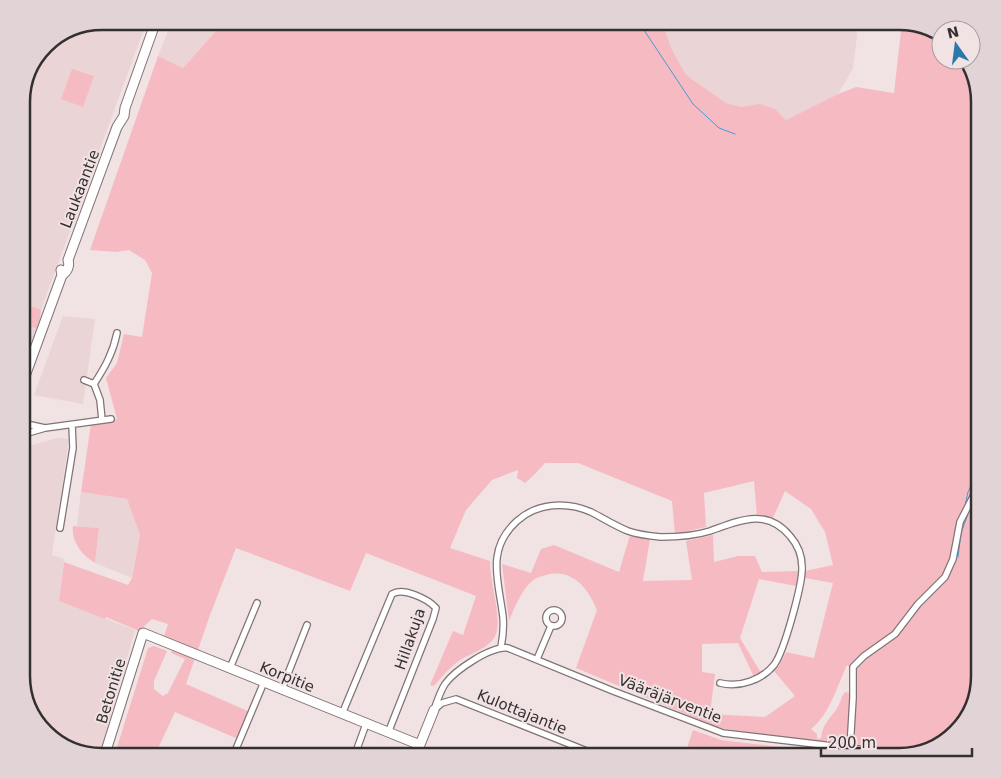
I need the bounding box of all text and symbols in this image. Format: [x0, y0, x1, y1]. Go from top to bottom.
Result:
north arrow [931, 20, 981, 70]
text: N [945, 23, 960, 42]
street label: Laukaantie [57, 147, 103, 231]
street label: Hillakuja [391, 606, 429, 672]
street label: Betonitie [93, 656, 129, 726]
street label: Korpitie [257, 658, 317, 696]
street label: Vääräjärventie [616, 671, 724, 727]
street label: Kulottajantie [475, 686, 569, 738]
scale bar [821, 726, 972, 758]
text: 200 m [828, 734, 876, 752]

